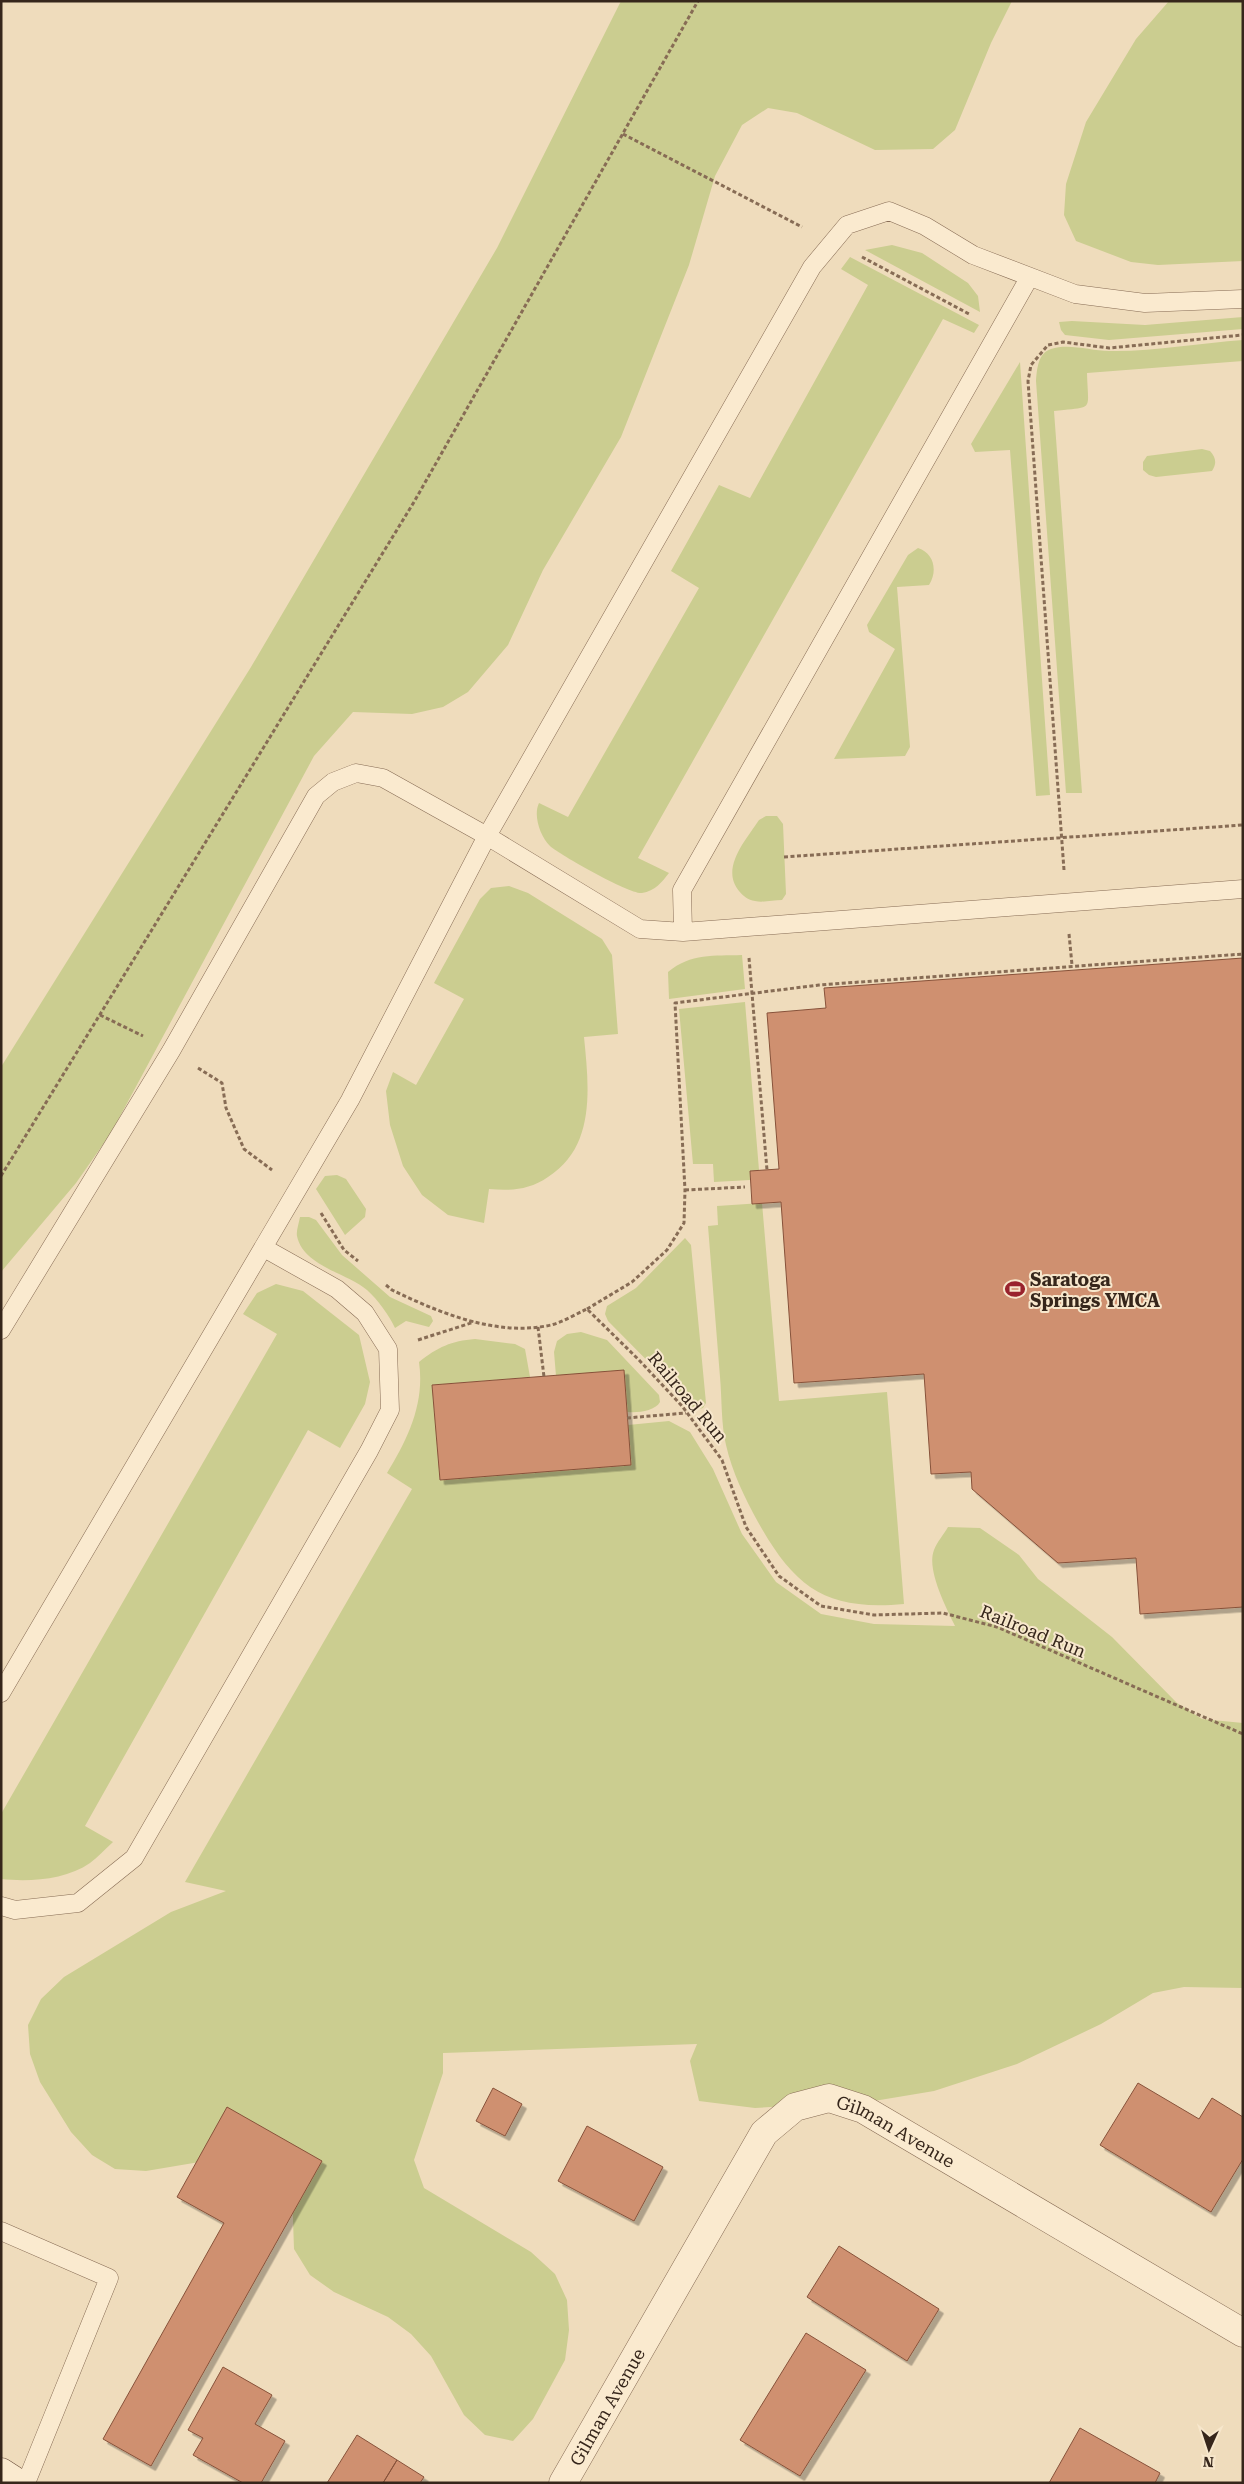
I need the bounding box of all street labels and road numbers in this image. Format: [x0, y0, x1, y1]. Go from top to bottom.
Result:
street label: Railroad Run [644, 1347, 732, 1447]
street label: Railroad Run [977, 1600, 1089, 1662]
street label: Gilman Avenue [834, 2091, 959, 2171]
street label: Gilman Avenue [565, 2344, 649, 2469]

